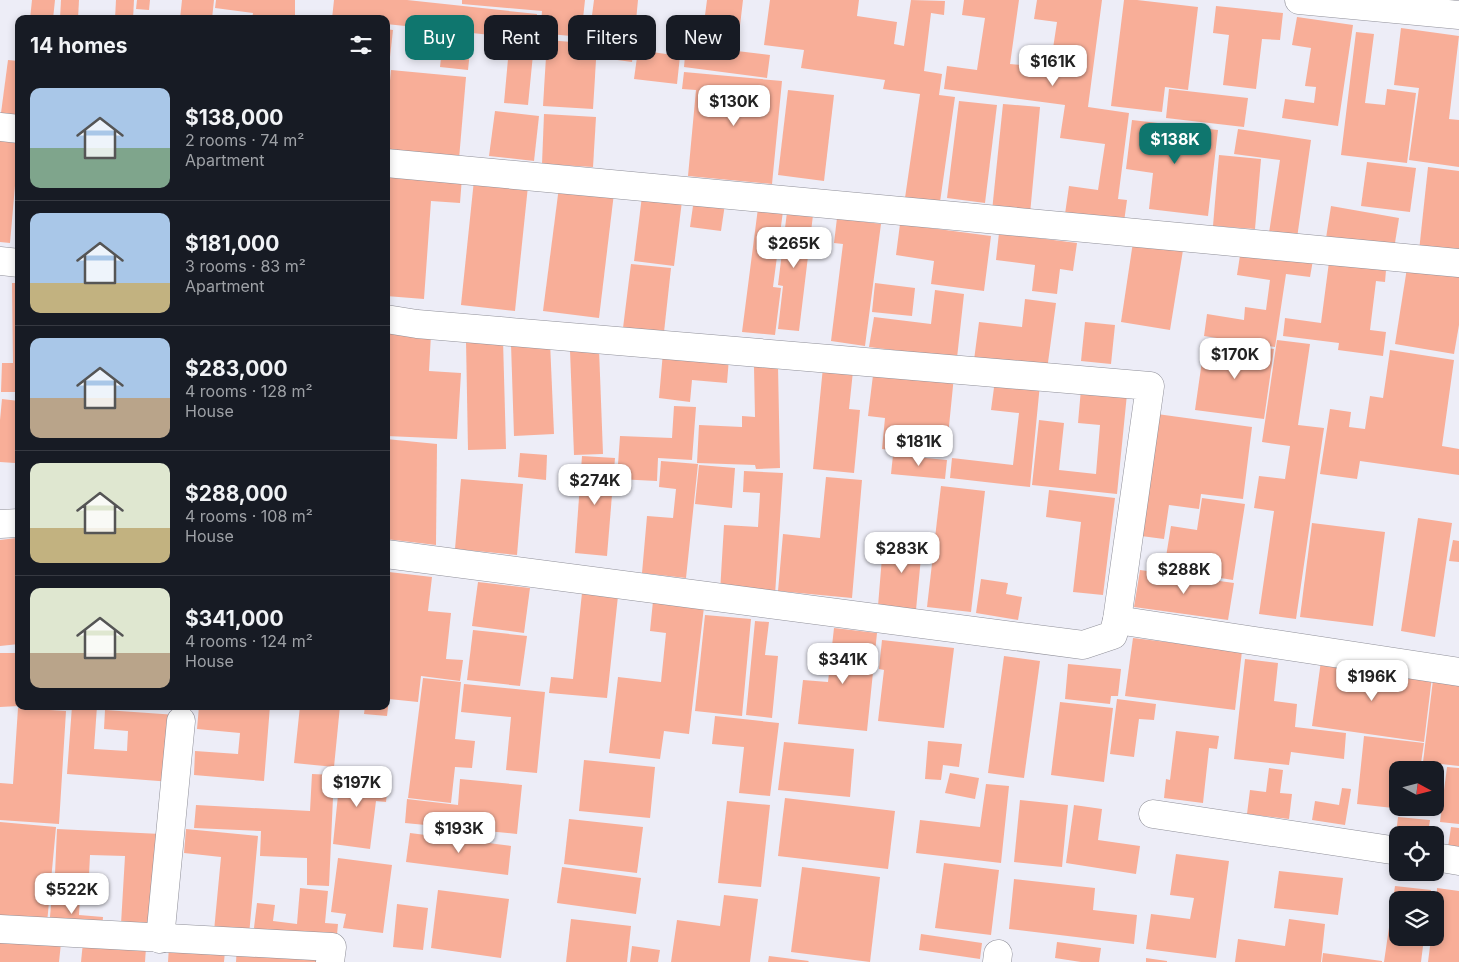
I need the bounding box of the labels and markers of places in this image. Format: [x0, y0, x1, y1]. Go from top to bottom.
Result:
pin: $161K [1018, 44, 1088, 87]
pin: $130K [699, 84, 769, 127]
pin: $138K [1140, 122, 1210, 165]
pin: $265K [759, 226, 829, 269]
pin: $170K [1200, 338, 1270, 380]
pin: $181K [884, 424, 954, 467]
pin: $274K [560, 464, 630, 506]
pin: $283K [867, 532, 937, 574]
pin: $288K [1149, 552, 1219, 595]
pin: $341K [808, 642, 878, 685]
pin: $196K [1337, 660, 1407, 702]
pin: $197K [322, 766, 392, 808]
pin: $193K [424, 812, 494, 854]
pin: $522K [37, 872, 107, 915]

